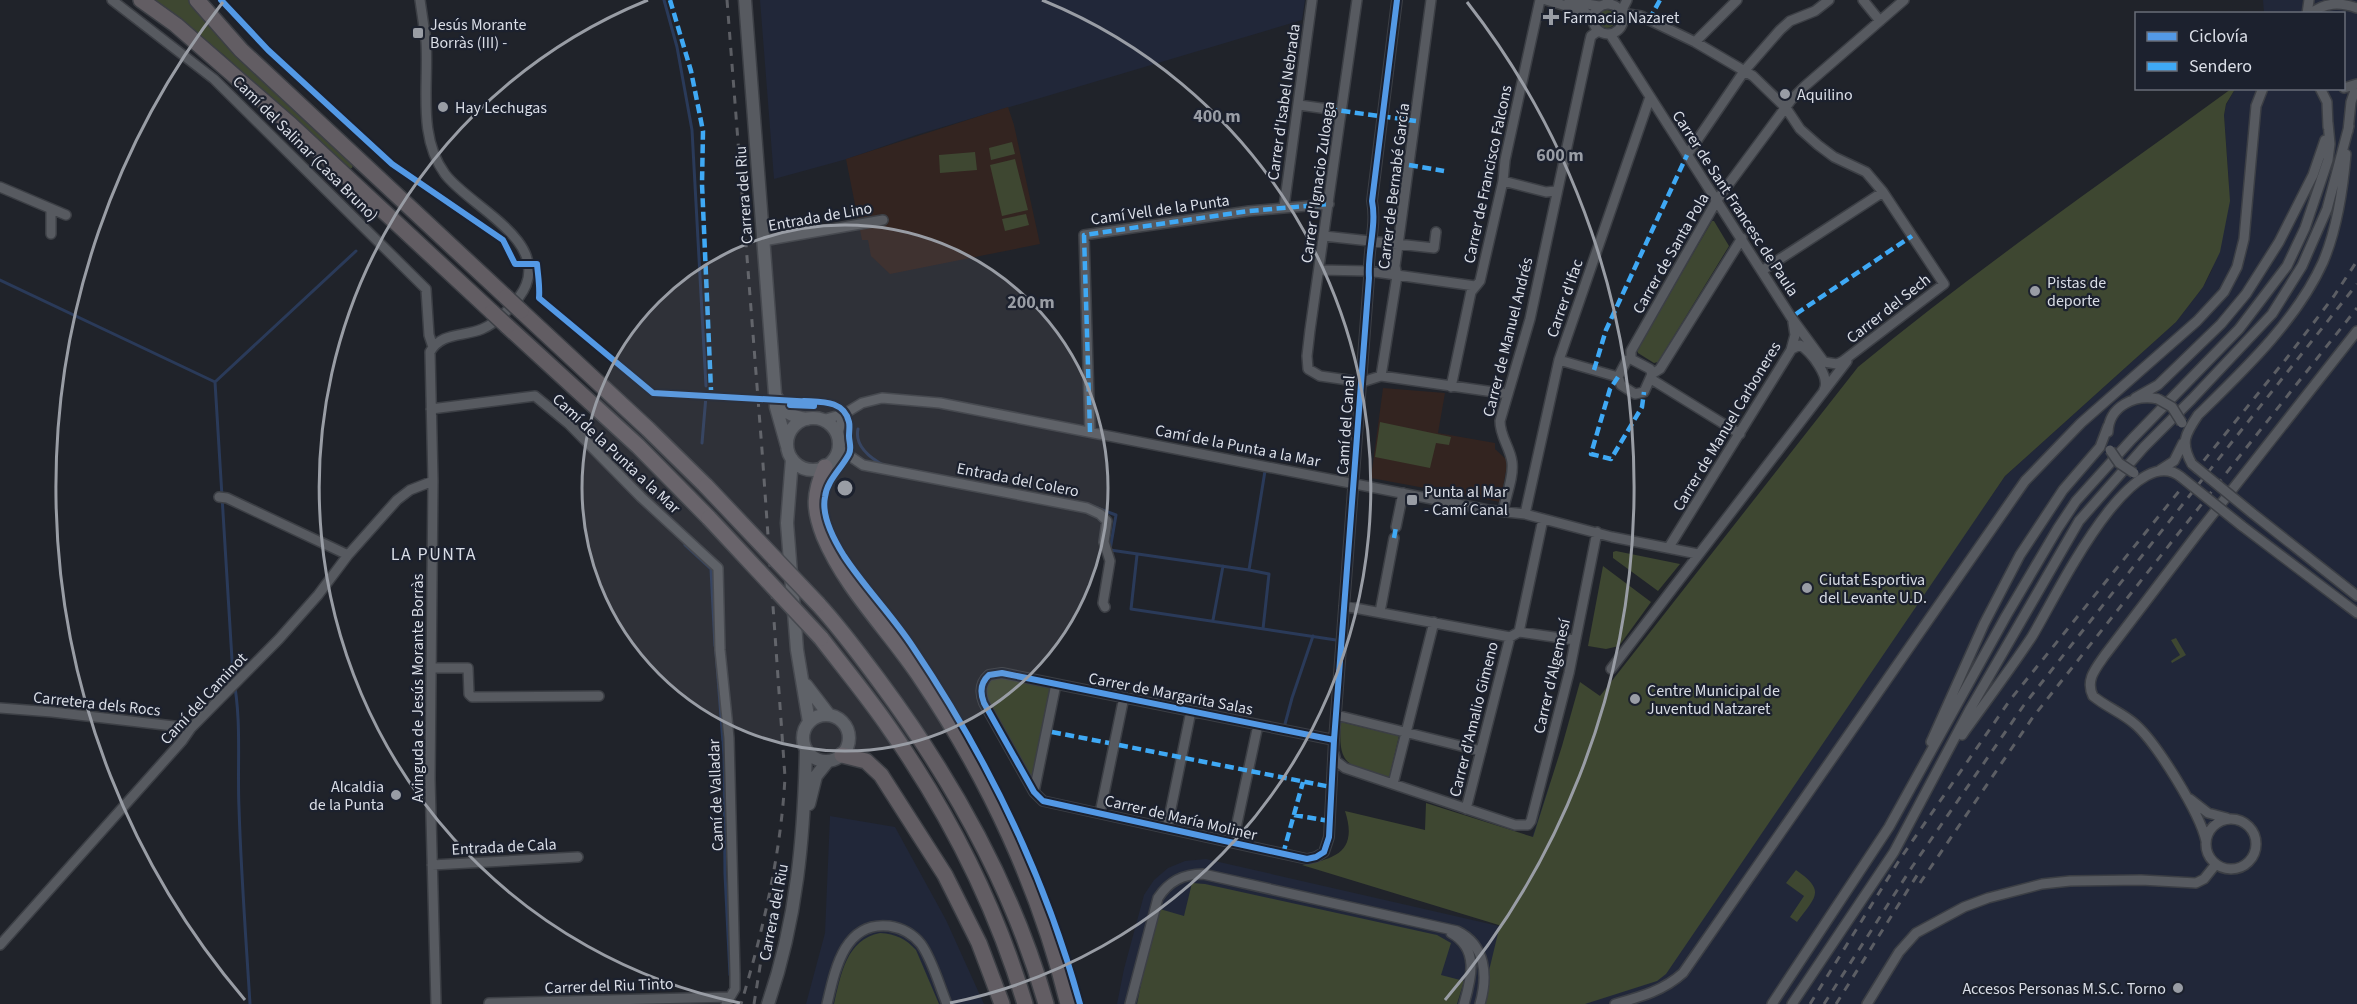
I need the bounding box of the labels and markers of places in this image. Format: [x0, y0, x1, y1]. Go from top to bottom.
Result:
place label: Farmacia Nazaret [1563, 7, 1680, 29]
marker: Farmacia Nazaret [1544, 10, 1558, 24]
place label: Jesús Morante Borràs (III) - [430, 14, 526, 54]
marker: Jesús Morante Borràs (III) - [411, 26, 425, 40]
place label: Aquilino [1797, 84, 1853, 106]
marker: Aquilino [1778, 87, 1792, 101]
place label: Hay Lechugas [455, 97, 547, 119]
marker: Hay Lechugas [436, 100, 450, 114]
place label: Pistas de deporte [2047, 272, 2106, 312]
marker: Pistas de deporte [2028, 284, 2042, 298]
centre of rings [835, 478, 855, 498]
place label: Punta al Mar - Camí Canal [1424, 481, 1508, 521]
marker: Punta al Mar - Camí Canal [1405, 493, 1419, 507]
place label: Ciutat Esportiva del Levante U.D. [1819, 569, 1927, 609]
marker: Ciutat Esportiva del Levante U.D. [1800, 581, 1814, 595]
place label: Centre Municipal de Juventud Natzaret [1647, 680, 1780, 720]
marker: Centre Municipal de Juventud Natzaret [1628, 692, 1642, 706]
place label: Alcaldia de la Punta [309, 776, 384, 816]
marker: Alcaldia de la Punta [389, 788, 403, 802]
place label: Accesos Personas M.S.C. Torno [1962, 978, 2166, 1000]
marker: Accesos Personas M.S.C. Torno [2171, 981, 2185, 995]

